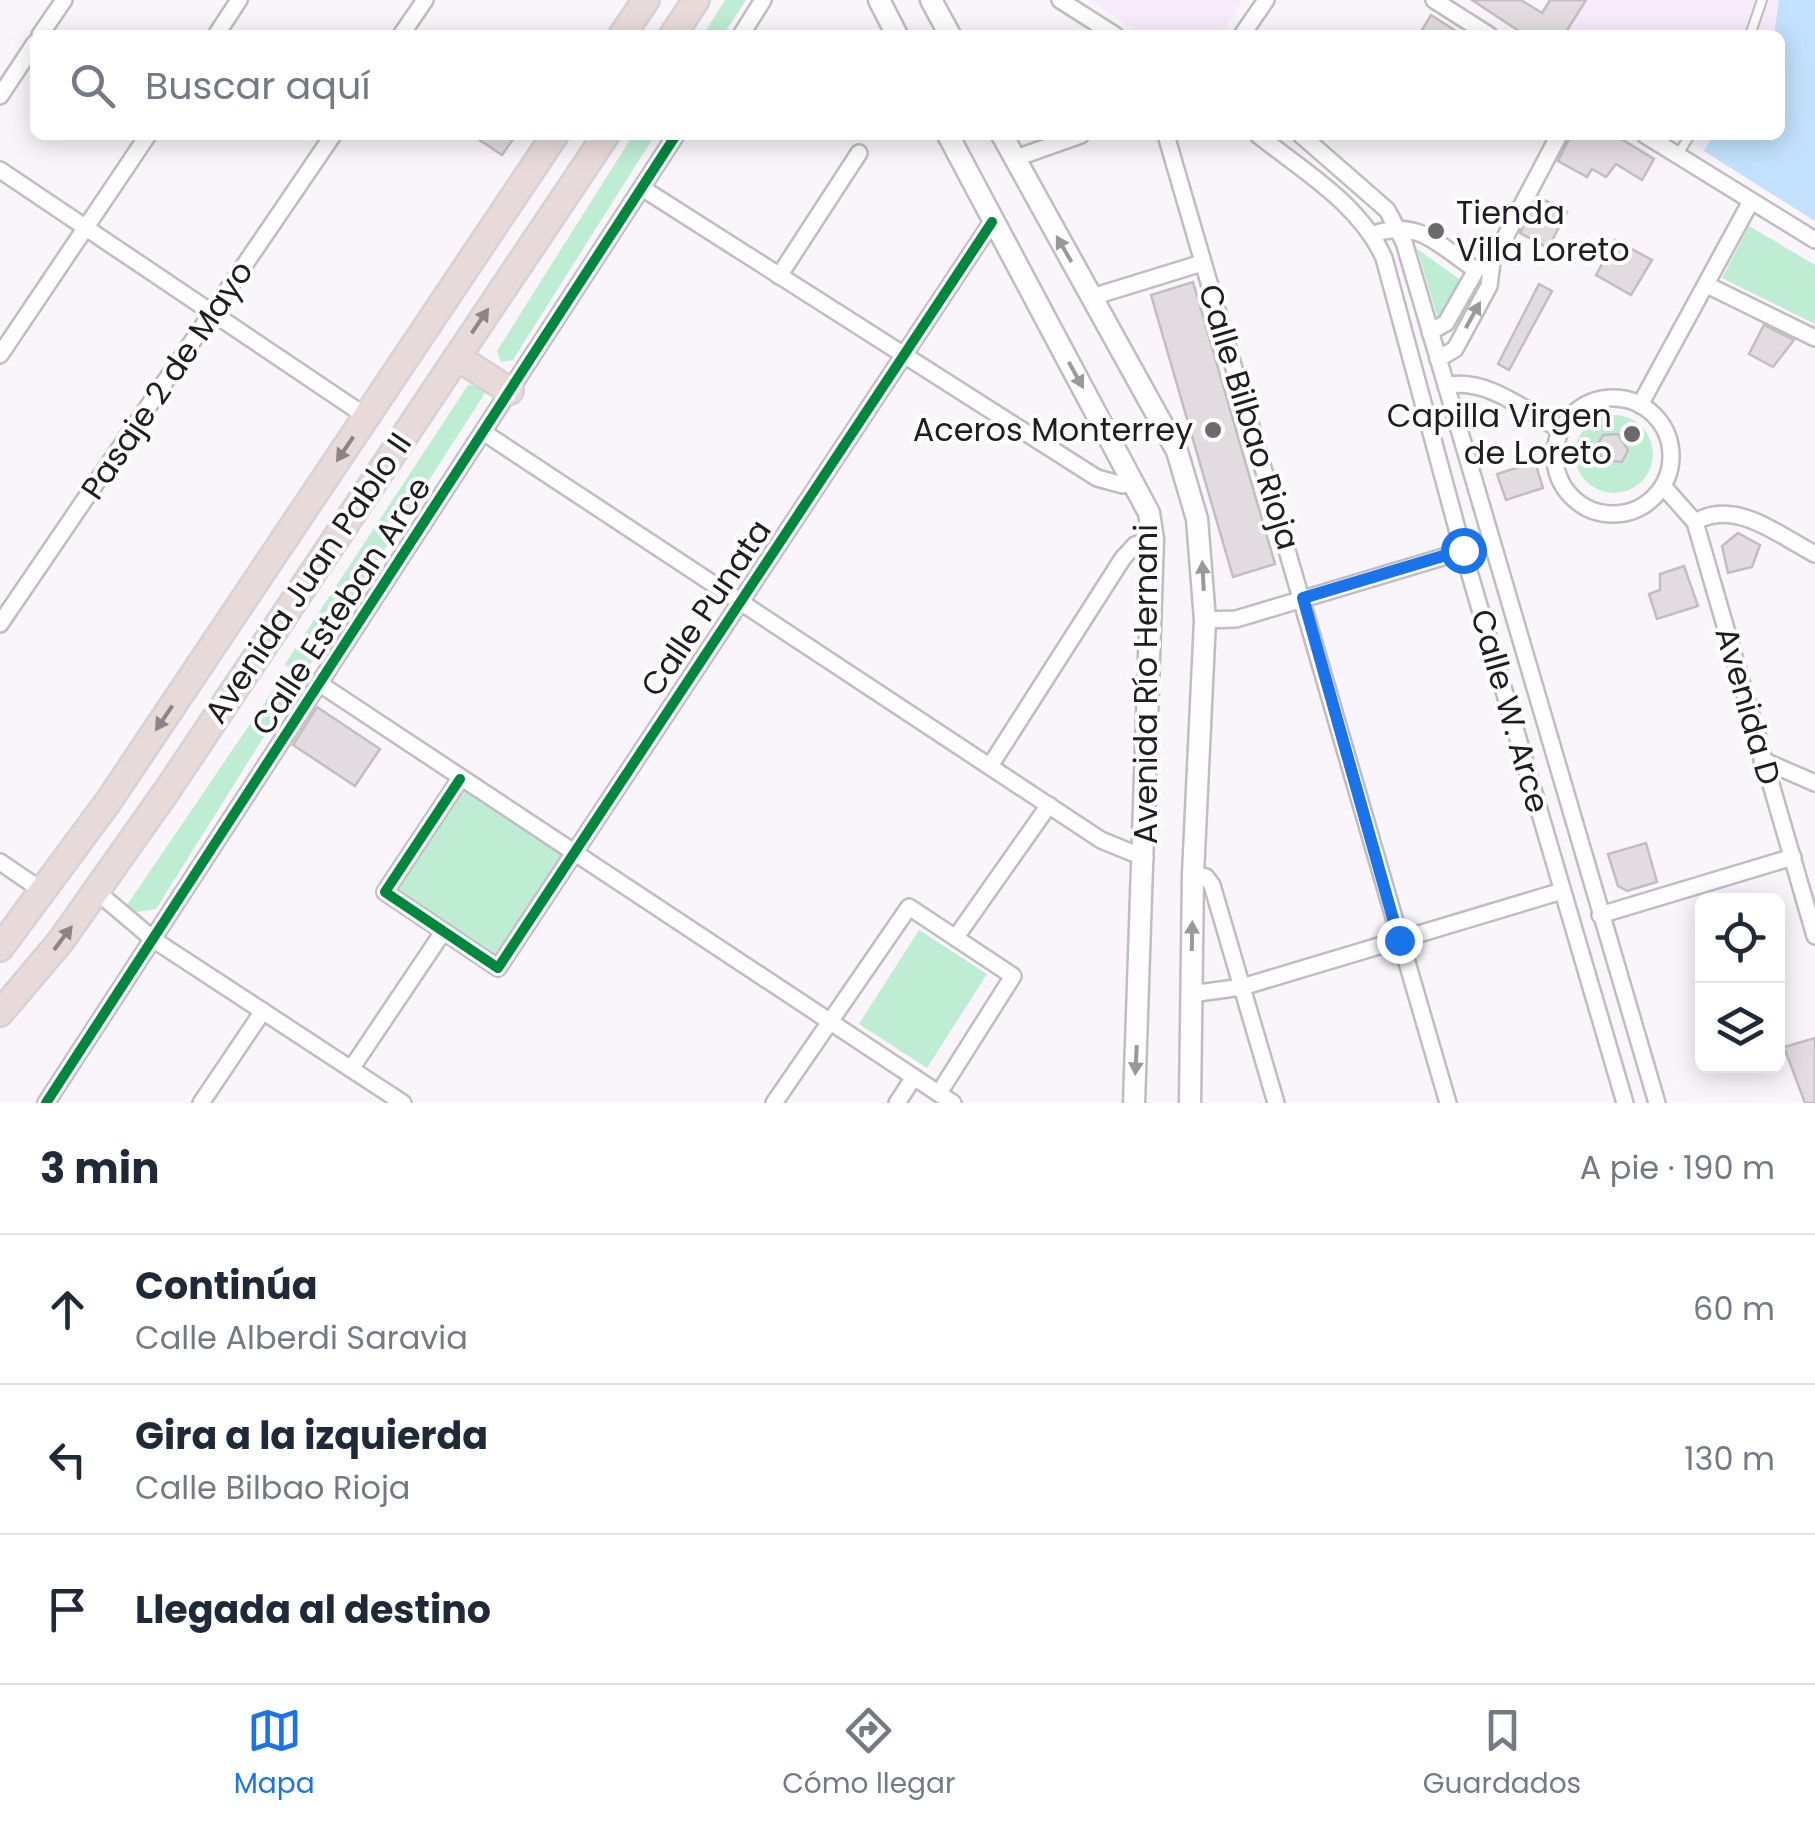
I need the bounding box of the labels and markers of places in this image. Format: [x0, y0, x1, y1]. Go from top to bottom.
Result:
place label: Tienda Villa Loreto [1456, 190, 1630, 272]
marker: Tienda Villa Loreto [1425, 220, 1447, 242]
place label: Capilla Virgen de Loreto [1387, 393, 1612, 475]
place label: Aceros Monterrey [913, 407, 1193, 452]
marker: Aceros Monterrey [1202, 419, 1224, 441]
marker: Capilla Virgen de Loreto [1621, 423, 1643, 445]

